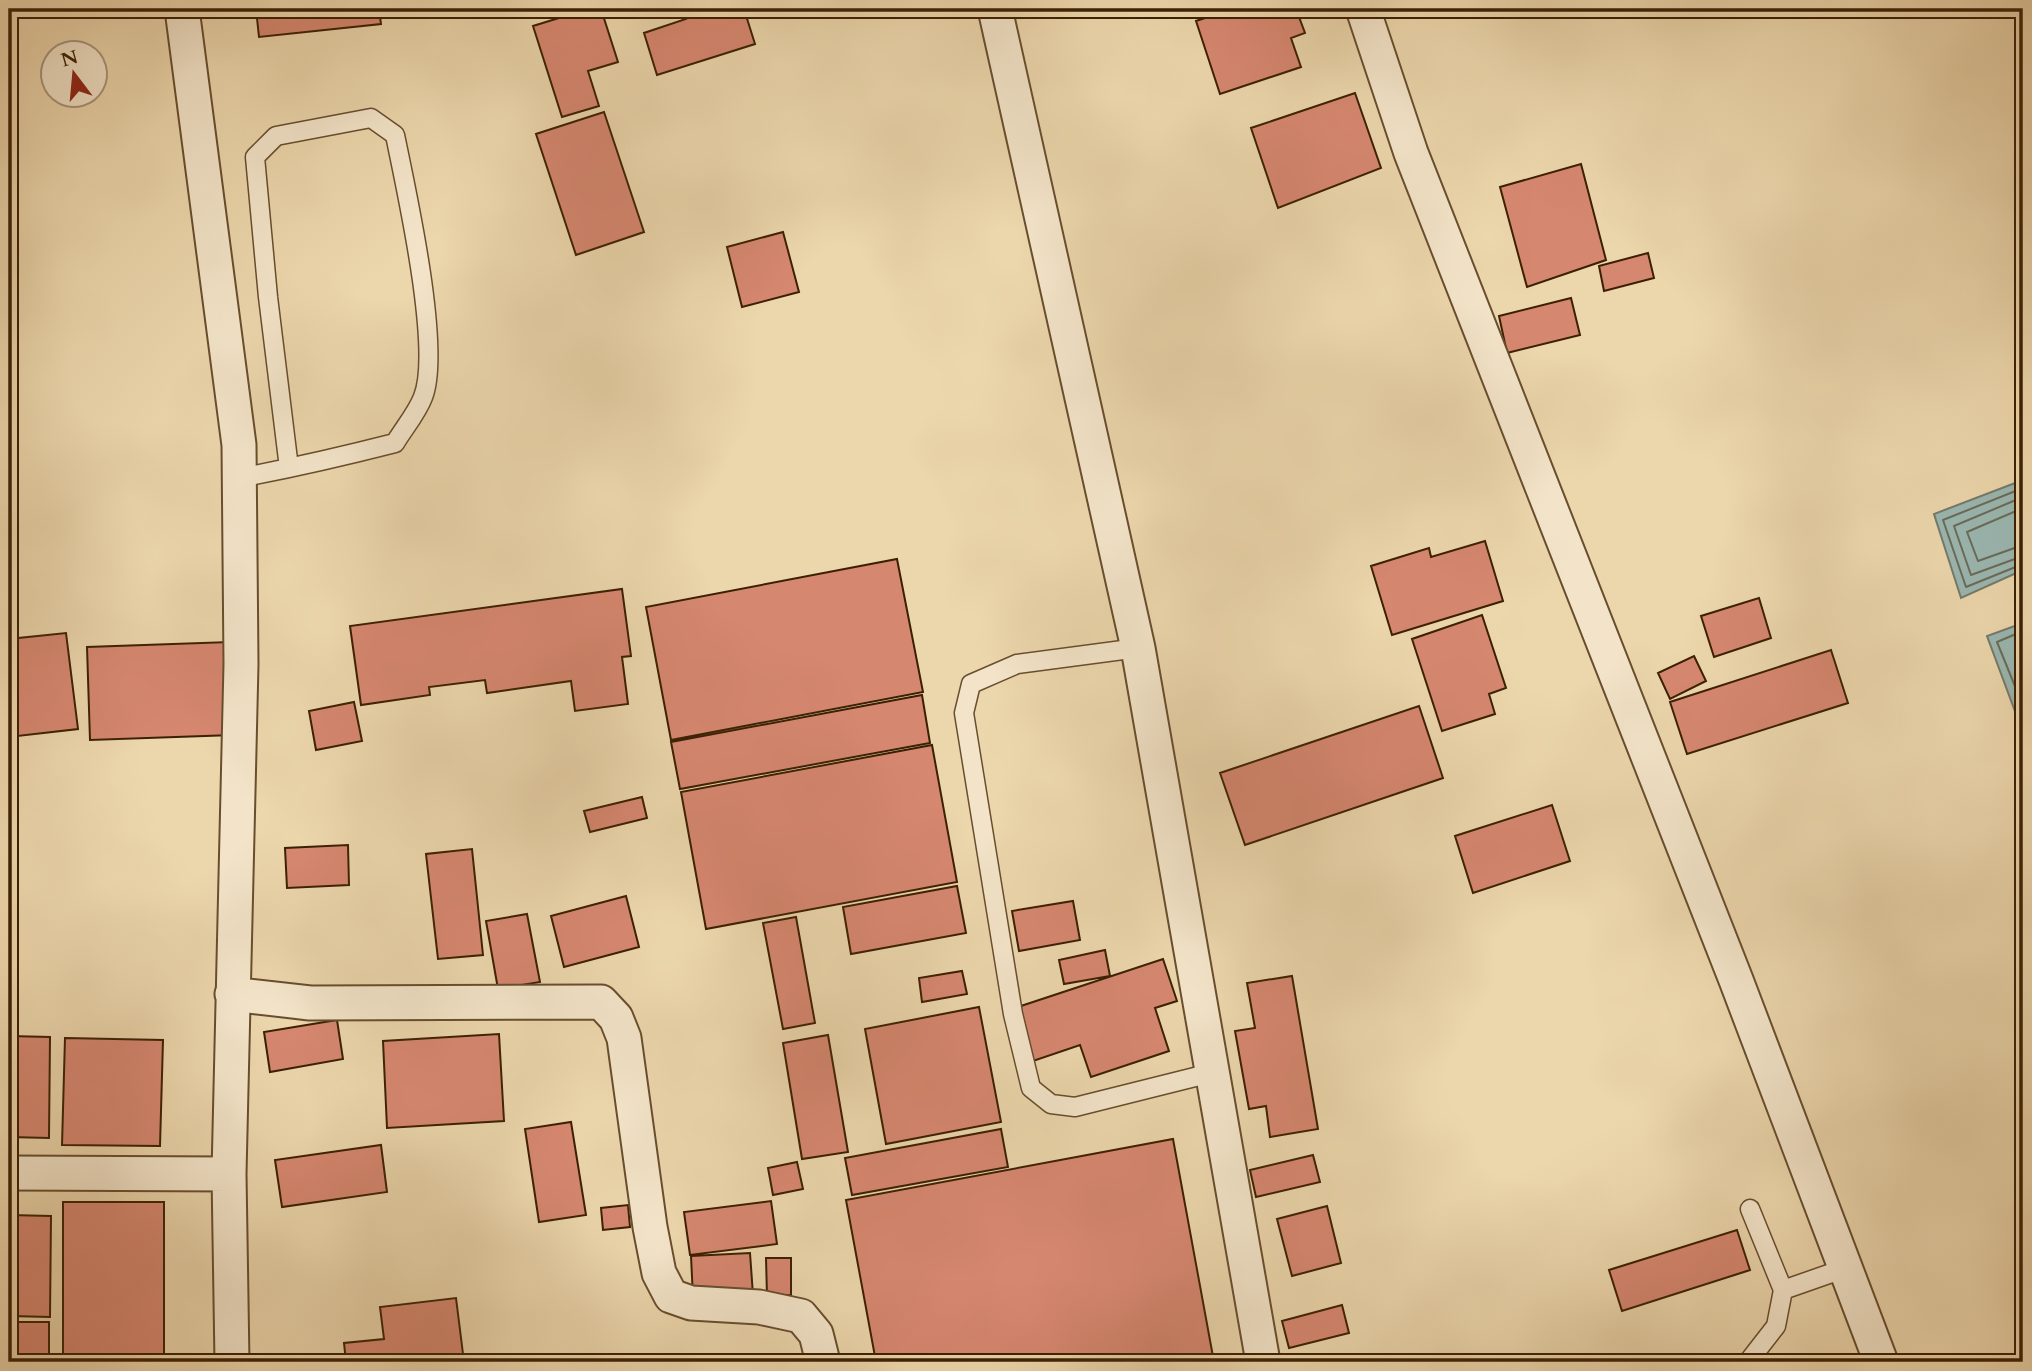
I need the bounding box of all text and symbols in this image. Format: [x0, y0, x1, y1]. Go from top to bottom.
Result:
north arrow [38, 38, 108, 108]
text: N [58, 44, 82, 73]

